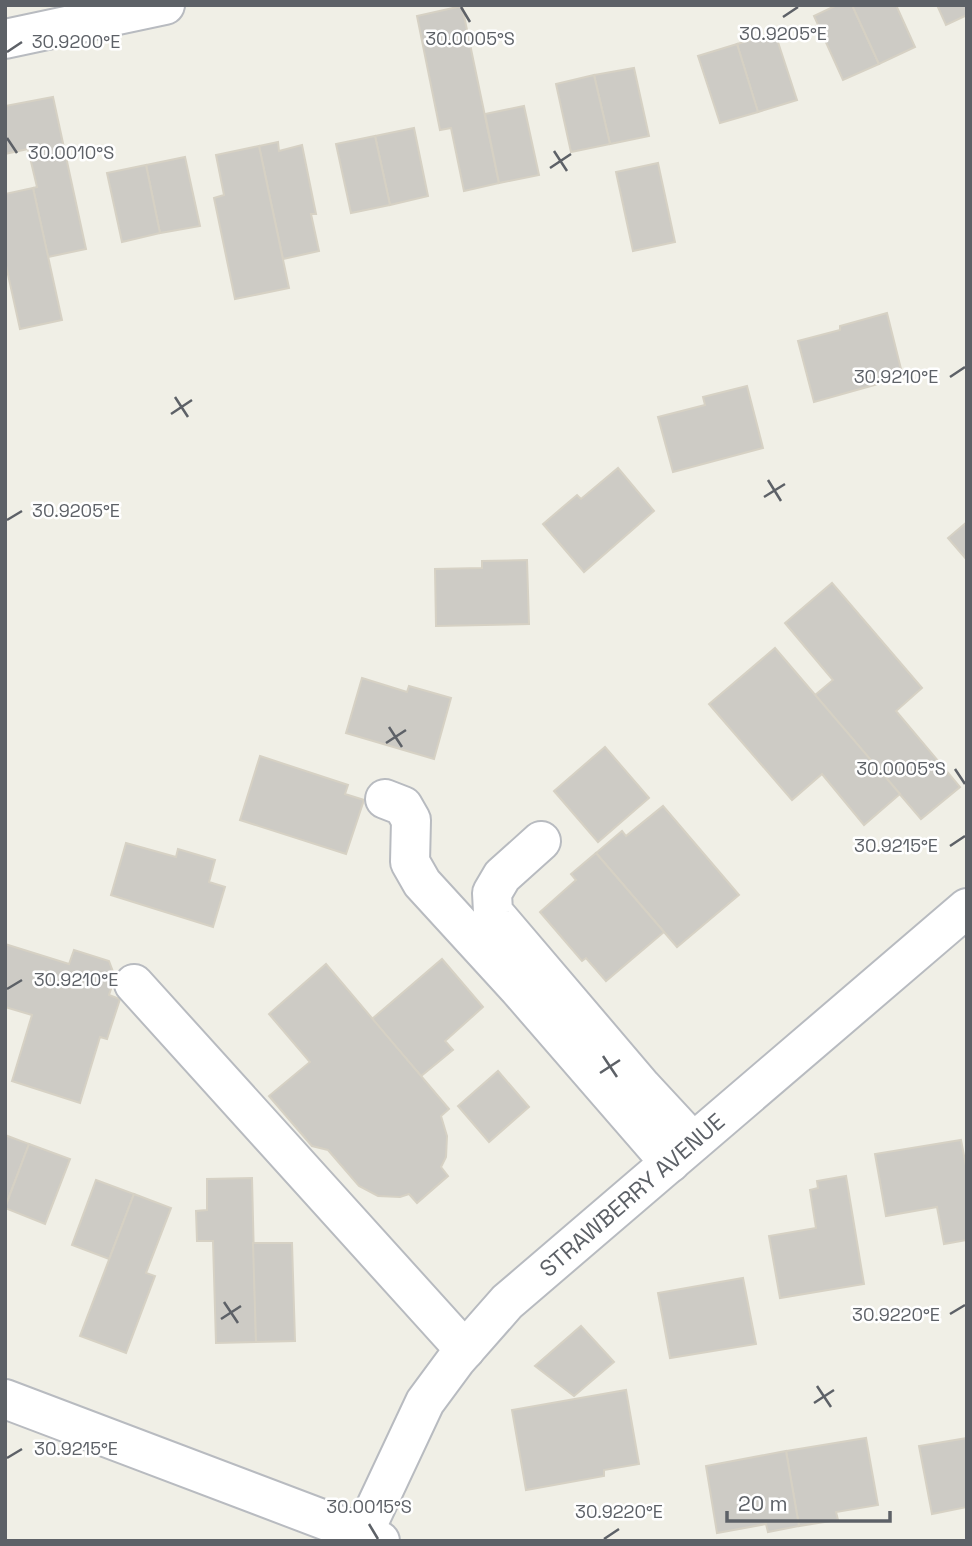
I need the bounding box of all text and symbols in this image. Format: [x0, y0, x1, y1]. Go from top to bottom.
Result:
text: 30.9205°E [739, 22, 827, 45]
text: 30.0005°S [425, 27, 515, 50]
text: 30.9200°E [32, 30, 120, 53]
text: 30.0010°S [28, 141, 114, 164]
text: 30.9210°E [854, 365, 938, 388]
text: 30.9205°E [32, 499, 120, 522]
text: 30.0005°S [856, 757, 946, 780]
text: 30.9215°E [854, 834, 938, 857]
text: 30.9210°E [34, 968, 118, 991]
street label: STRAWBERRY AVENUE [533, 1106, 731, 1284]
text: 30.9220°E [852, 1303, 940, 1326]
text: 30.9215°E [34, 1437, 118, 1460]
scale bar [727, 1480, 890, 1524]
text: 20 m [738, 1490, 788, 1517]
text: 30.0015°S [326, 1495, 412, 1518]
text: 30.9220°E [575, 1500, 663, 1523]

